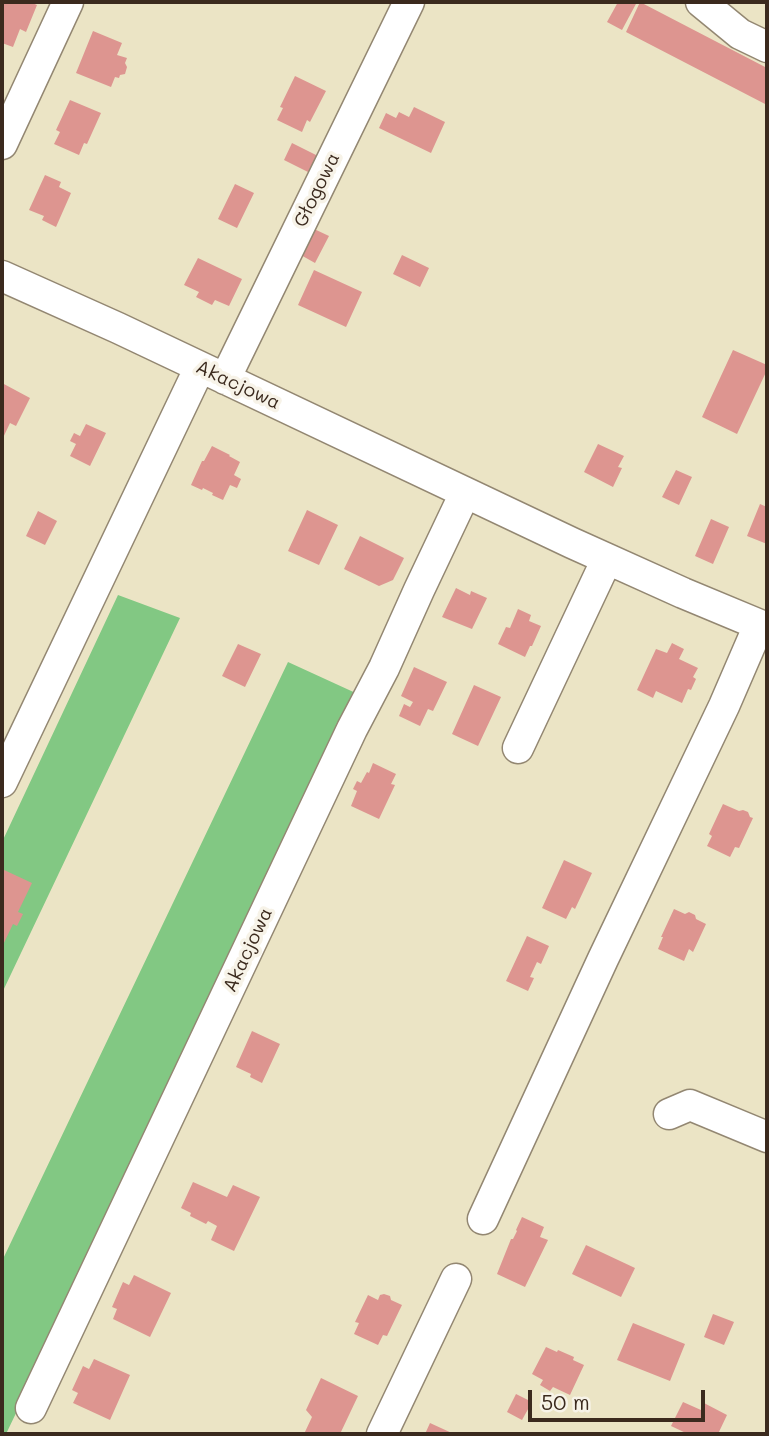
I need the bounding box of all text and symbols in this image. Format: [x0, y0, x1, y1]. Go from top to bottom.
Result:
street label: Głogowa [289, 149, 345, 231]
street label: Akacjowa [192, 356, 284, 414]
street label: Akacjowa [219, 904, 277, 996]
scale bar [531, 1376, 708, 1420]
text: 50 m [541, 1388, 590, 1415]

